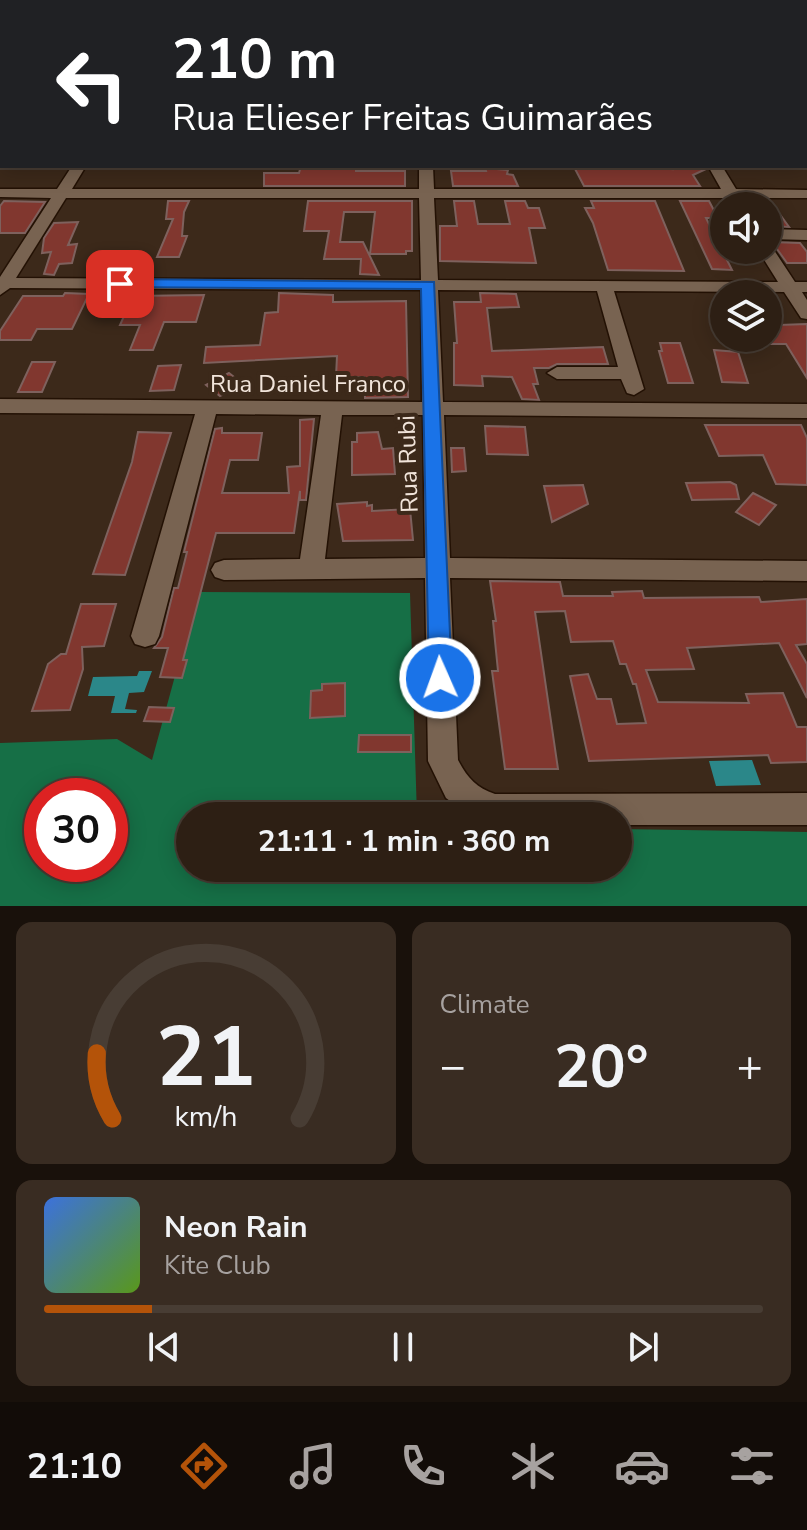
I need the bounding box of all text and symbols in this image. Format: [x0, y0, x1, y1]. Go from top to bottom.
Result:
text: 210 m [172, 21, 337, 98]
icon: left [40, 32, 144, 136]
text: Rua Elieser Freitas Guimarães [172, 94, 653, 143]
map controls [710, 192, 782, 352]
button: sound [710, 192, 782, 264]
pin [86, 250, 154, 318]
icon: arrive [98, 262, 142, 306]
button: layers [710, 280, 782, 352]
street label: Rua Daniel Franco [210, 368, 406, 400]
street label: Rua Rubi [390, 415, 426, 513]
position arrow [398, 636, 482, 720]
speed limit sign: 30 [24, 778, 128, 882]
text: 21:11 · 1 min · 360 m [258, 821, 550, 862]
text: Climate [440, 987, 530, 1022]
text: 21 [156, 1001, 256, 1114]
text: 20° [554, 1026, 649, 1108]
text: − [440, 1037, 466, 1097]
text: + [737, 1037, 763, 1097]
text: km/h [174, 1097, 237, 1136]
text: Neon Rain [164, 1207, 308, 1248]
text: Kite Club [164, 1248, 271, 1283]
icon: previous [142, 1325, 186, 1369]
icon: pause [381, 1325, 425, 1369]
icon: next [621, 1325, 665, 1369]
icon: directions [176, 1438, 232, 1494]
icon: music [285, 1438, 341, 1494]
icon: phone [395, 1438, 451, 1494]
icon: climate [505, 1438, 561, 1494]
icon: car [614, 1438, 670, 1494]
icon: filters [724, 1438, 780, 1494]
text: 21:10 [27, 1442, 122, 1491]

